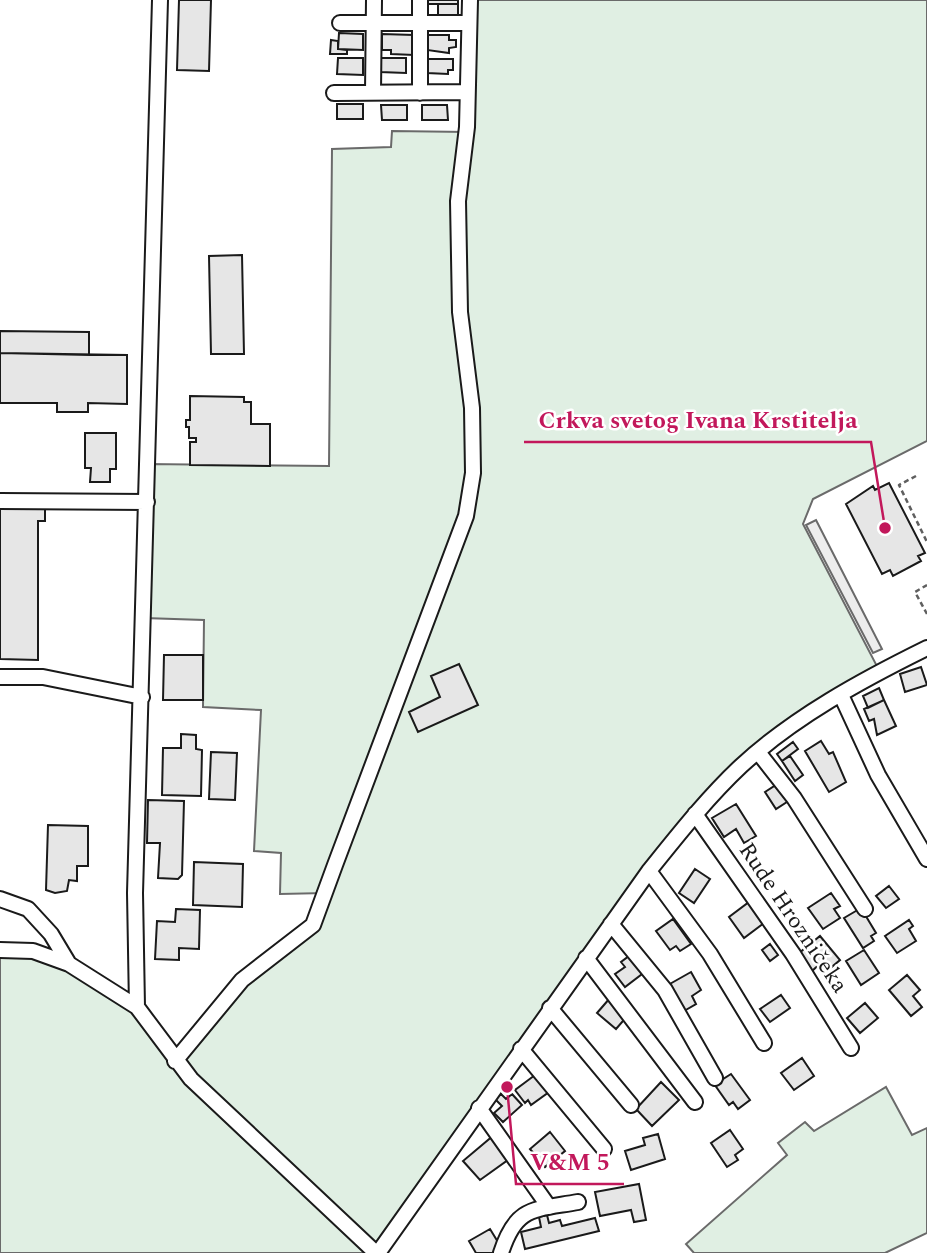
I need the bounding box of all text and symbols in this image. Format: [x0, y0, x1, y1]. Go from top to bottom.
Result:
callout: Crkva svetog Ivana Krstitelja [524, 397, 871, 442]
text: Crkva svetog Ivana Krstitelja [538, 403, 858, 439]
street label: Rude Hrozničeka [729, 836, 857, 1000]
callout: V&M 5 [516, 1139, 624, 1184]
text: V&M 5 [530, 1145, 610, 1181]

